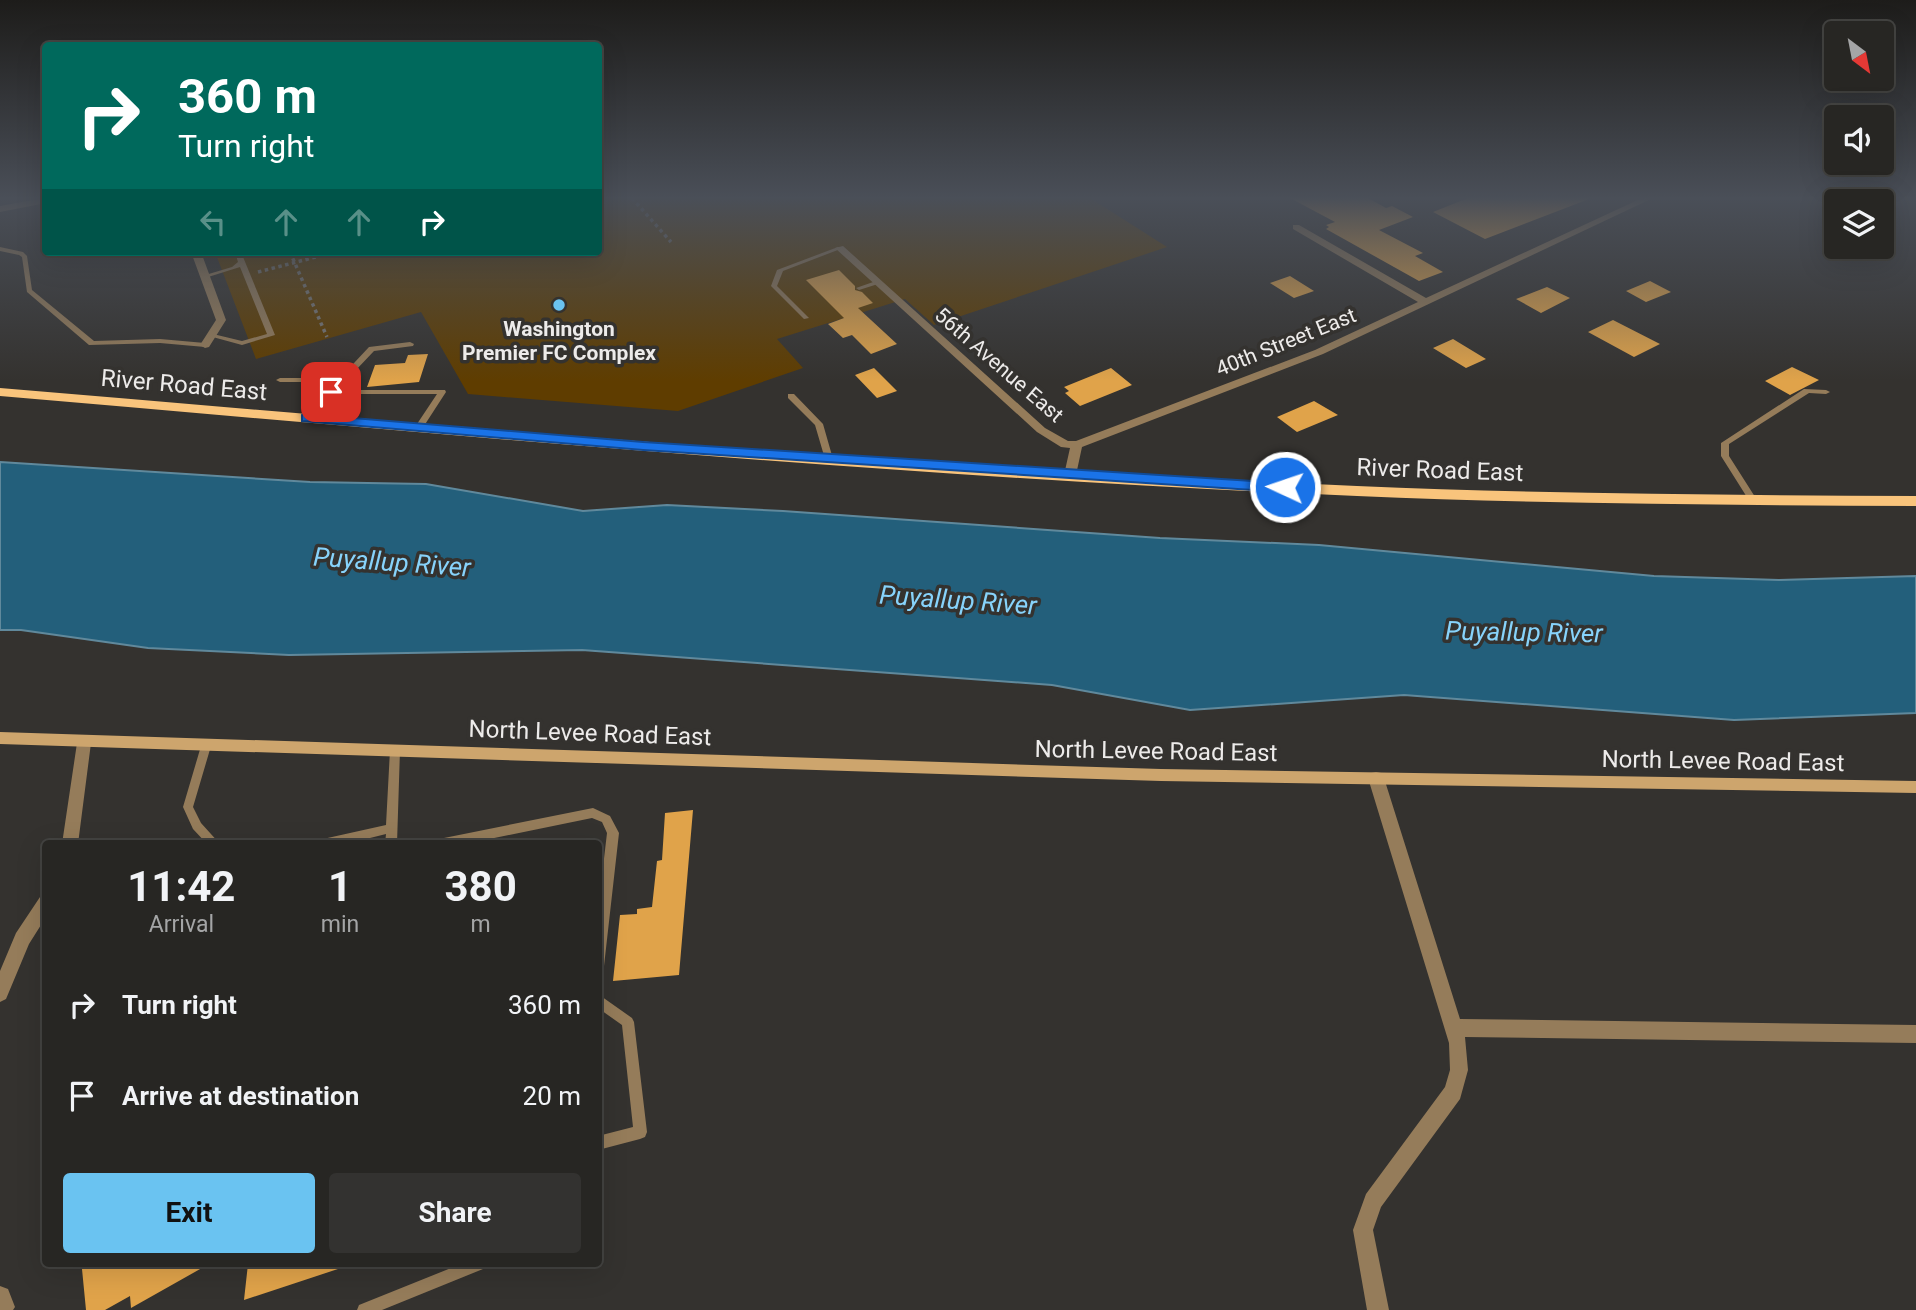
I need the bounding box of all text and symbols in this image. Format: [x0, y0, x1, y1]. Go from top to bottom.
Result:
north arrow [1824, 21, 1894, 91]
map controls [1824, 21, 1894, 259]
text: 360 m [178, 68, 317, 125]
icon: right [63, 70, 154, 161]
button: sound [1824, 105, 1894, 175]
text: Turn right [178, 127, 314, 165]
button: layers [1824, 189, 1894, 259]
icon: left [194, 203, 232, 241]
icon: ahead [267, 203, 305, 241]
icon: ahead [340, 203, 378, 241]
icon: right [413, 203, 451, 241]
marker: Washington Premier FC Complex [551, 297, 567, 313]
street label: 56th Avenue East [930, 303, 1068, 427]
street label: 40th Street East [1212, 303, 1360, 381]
place label: Washington Premier FC Complex [462, 317, 656, 365]
pin [301, 362, 361, 422]
street label: River Road East [100, 364, 268, 406]
icon: arrive [312, 373, 350, 411]
position arrow [1248, 450, 1322, 524]
street label: River Road East [1356, 453, 1524, 487]
water label: Puyallup River [312, 542, 473, 583]
water label: Puyallup River [878, 580, 1039, 621]
water label: Puyallup River [1445, 616, 1605, 648]
street label: North Levee Road East [468, 715, 712, 751]
street label: North Levee Road East [1034, 735, 1278, 767]
street label: North Levee Road East [1601, 745, 1845, 777]
text: 11:42 [127, 862, 235, 911]
text: 1 [328, 862, 352, 911]
text: 380 [444, 862, 517, 911]
text: Arrival [149, 911, 214, 938]
text: min [321, 911, 359, 938]
text: m [471, 911, 491, 938]
icon: right [63, 986, 101, 1024]
text: Turn right [122, 990, 237, 1020]
text: 360 m [508, 990, 581, 1020]
icon: arrive [63, 1077, 101, 1115]
text: Arrive at destination [122, 1081, 359, 1111]
text: 20 m [523, 1081, 581, 1111]
button: Exit [63, 1173, 315, 1253]
button: Share [329, 1173, 581, 1253]

